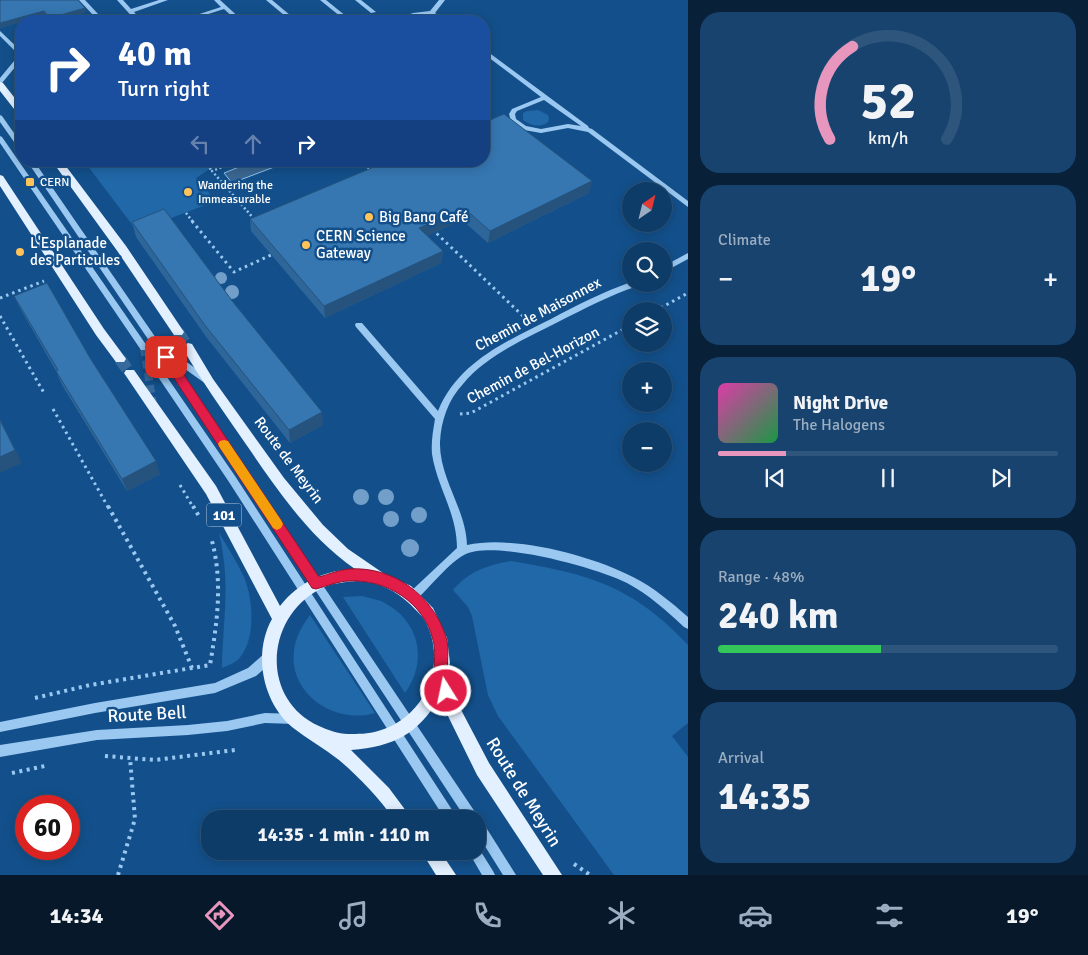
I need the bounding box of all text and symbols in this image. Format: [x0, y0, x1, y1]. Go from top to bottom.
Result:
text: 40 m [118, 32, 192, 75]
icon: right [35, 35, 100, 100]
text: 52 [860, 69, 916, 133]
text: Turn right [118, 75, 210, 102]
text: km/h [868, 127, 908, 149]
icon: left [186, 130, 214, 158]
icon: ahead [239, 130, 267, 158]
icon: right [292, 130, 320, 158]
place label: CERN [40, 175, 69, 190]
marker: CERN [24, 176, 36, 188]
place label: Wandering the Immeasurable [198, 178, 273, 207]
north arrow [622, 182, 672, 232]
map controls [622, 182, 672, 472]
marker: Wandering the Immeasurable [182, 186, 194, 198]
place label: Big Bang Café [379, 208, 468, 226]
marker: Big Bang Café [363, 211, 375, 223]
place label: CERN Science Gateway [316, 227, 406, 262]
text: Climate [718, 230, 771, 250]
place label: L'Esplanade des Particules [30, 234, 120, 269]
marker: CERN Science Gateway [300, 239, 312, 251]
button: search [622, 242, 672, 292]
marker: L'Esplanade des Particules [14, 246, 26, 258]
text: 19° [860, 255, 916, 302]
text: − [718, 262, 733, 296]
text: + [1043, 262, 1058, 296]
street label: Chemin de Maisonnex [472, 273, 604, 355]
button: layers [622, 302, 672, 352]
street label: Chemin de Bel-Horizon [464, 322, 602, 408]
pin [145, 336, 187, 378]
icon: arrive [152, 343, 180, 371]
button: + [622, 362, 672, 412]
text: Night Drive [793, 391, 888, 415]
street label: Route de Meyrin [251, 413, 327, 507]
text: The Halogens [793, 415, 885, 435]
button: − [622, 422, 672, 472]
icon: previous [761, 464, 789, 492]
icon: pause [874, 464, 902, 492]
icon: next [987, 464, 1015, 492]
road number: 101 [206, 504, 242, 526]
text: Range · 48% [718, 567, 804, 587]
text: 240 km [718, 592, 839, 639]
position arrow [419, 664, 471, 716]
street label: Route Bell [107, 701, 187, 727]
street label: Route de Meyrin [482, 733, 566, 851]
text: Arrival [718, 748, 764, 768]
text: 14:35 [718, 773, 811, 820]
speed limit sign: 60 [15, 795, 80, 860]
text: 14:35 · 1 min · 110 m [257, 823, 430, 847]
icon: directions [202, 898, 237, 933]
icon: music [336, 898, 371, 933]
icon: phone [470, 898, 505, 933]
icon: climate [604, 898, 639, 933]
icon: car [738, 898, 773, 933]
icon: filters [872, 898, 907, 933]
text: 14:34 [49, 902, 103, 929]
text: 19° [1006, 902, 1038, 929]

